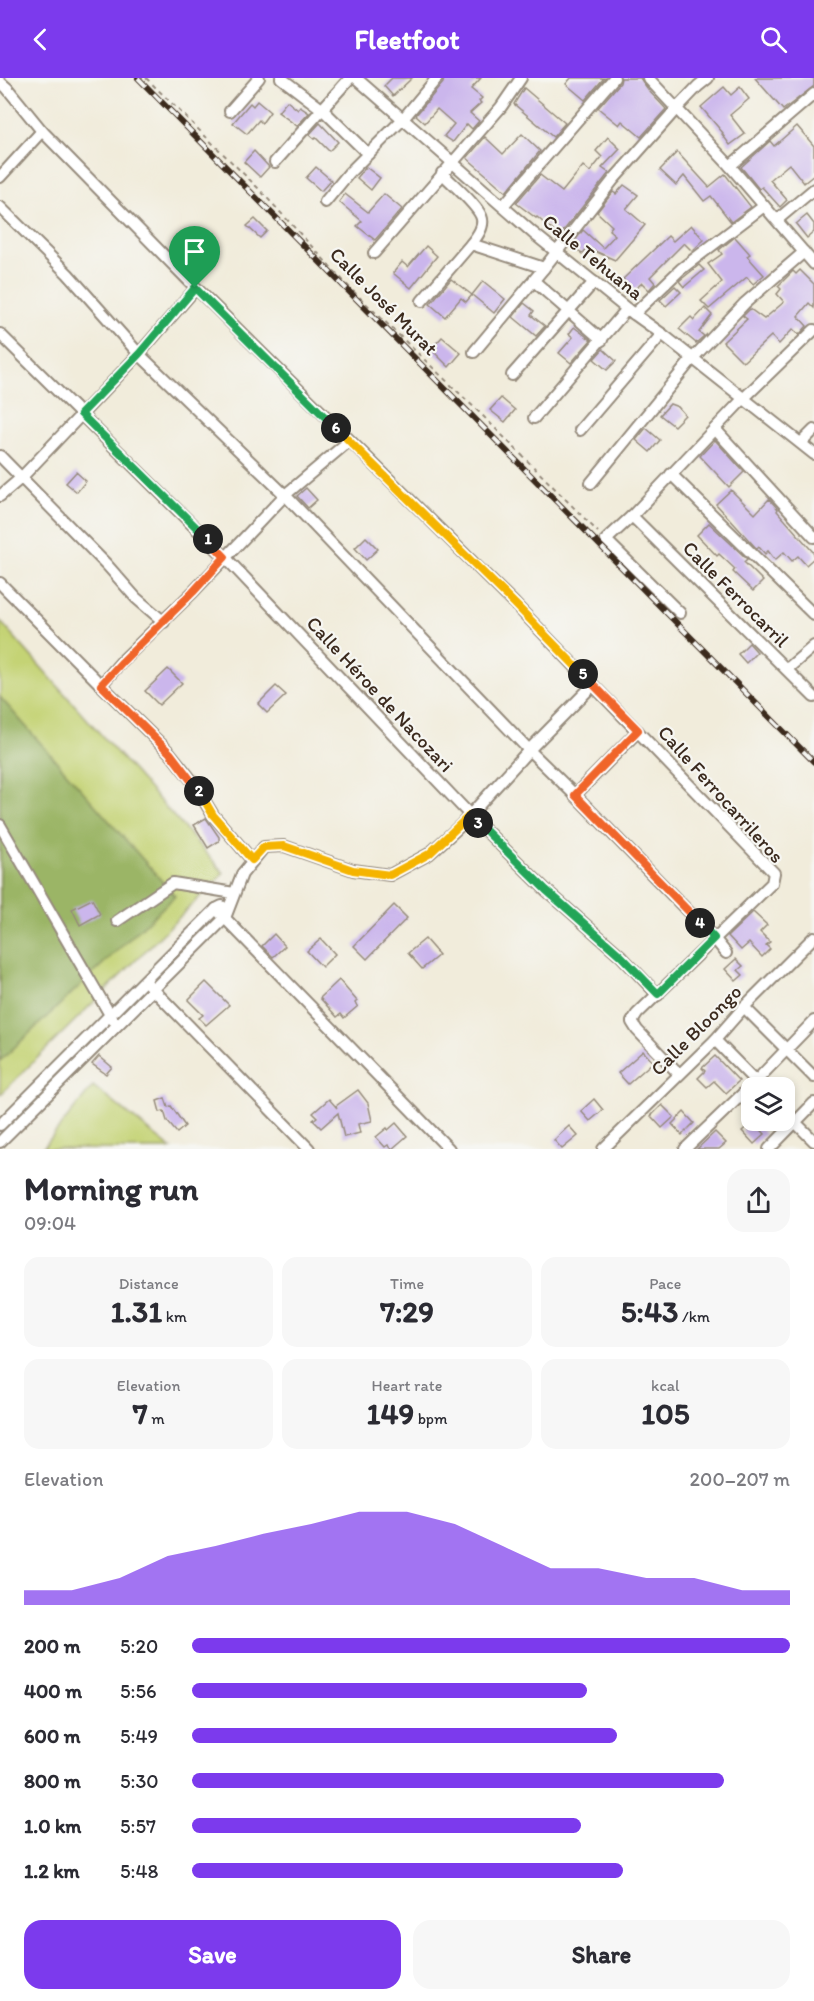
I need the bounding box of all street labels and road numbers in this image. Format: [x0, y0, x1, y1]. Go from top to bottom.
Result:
street label: Calle Tehuana [538, 209, 649, 305]
street label: Calle José Murat [325, 242, 443, 360]
street label: Calle Ferrocarril [678, 536, 794, 652]
street label: Calle Héroe de Nacozari [301, 611, 459, 777]
street label: Calle Ferrocarrileros [653, 720, 789, 868]
street label: Calle Bloongo [645, 979, 747, 1081]

